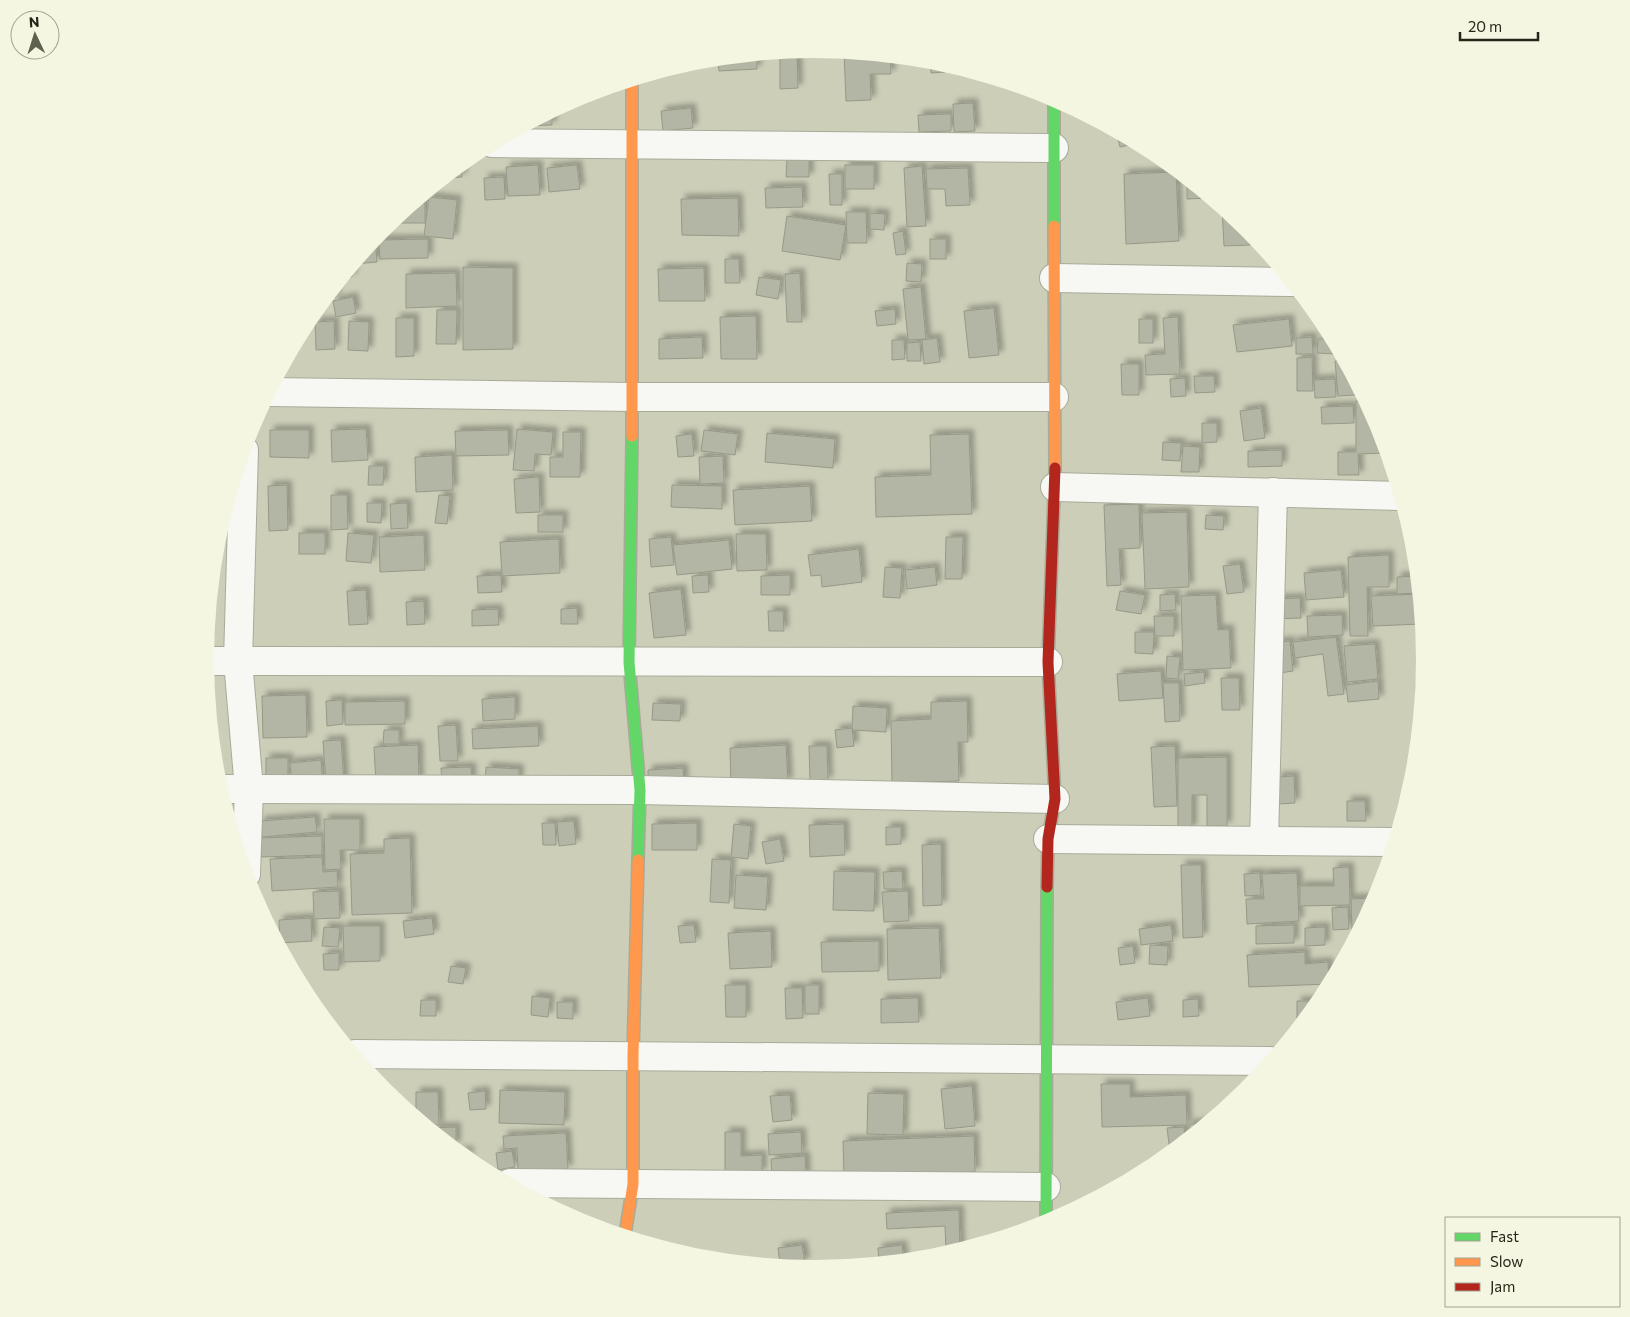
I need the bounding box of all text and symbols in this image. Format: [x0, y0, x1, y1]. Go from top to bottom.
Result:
north arrow [10, 10, 60, 60]
scale bar [1460, 10, 1538, 42]
text: N [28, 13, 40, 30]
text: 20 m [1468, 17, 1502, 35]
legend [1445, 1217, 1620, 1307]
text: Fast [1490, 1227, 1519, 1245]
text: Slow [1490, 1252, 1523, 1270]
text: Jam [1490, 1277, 1515, 1295]

